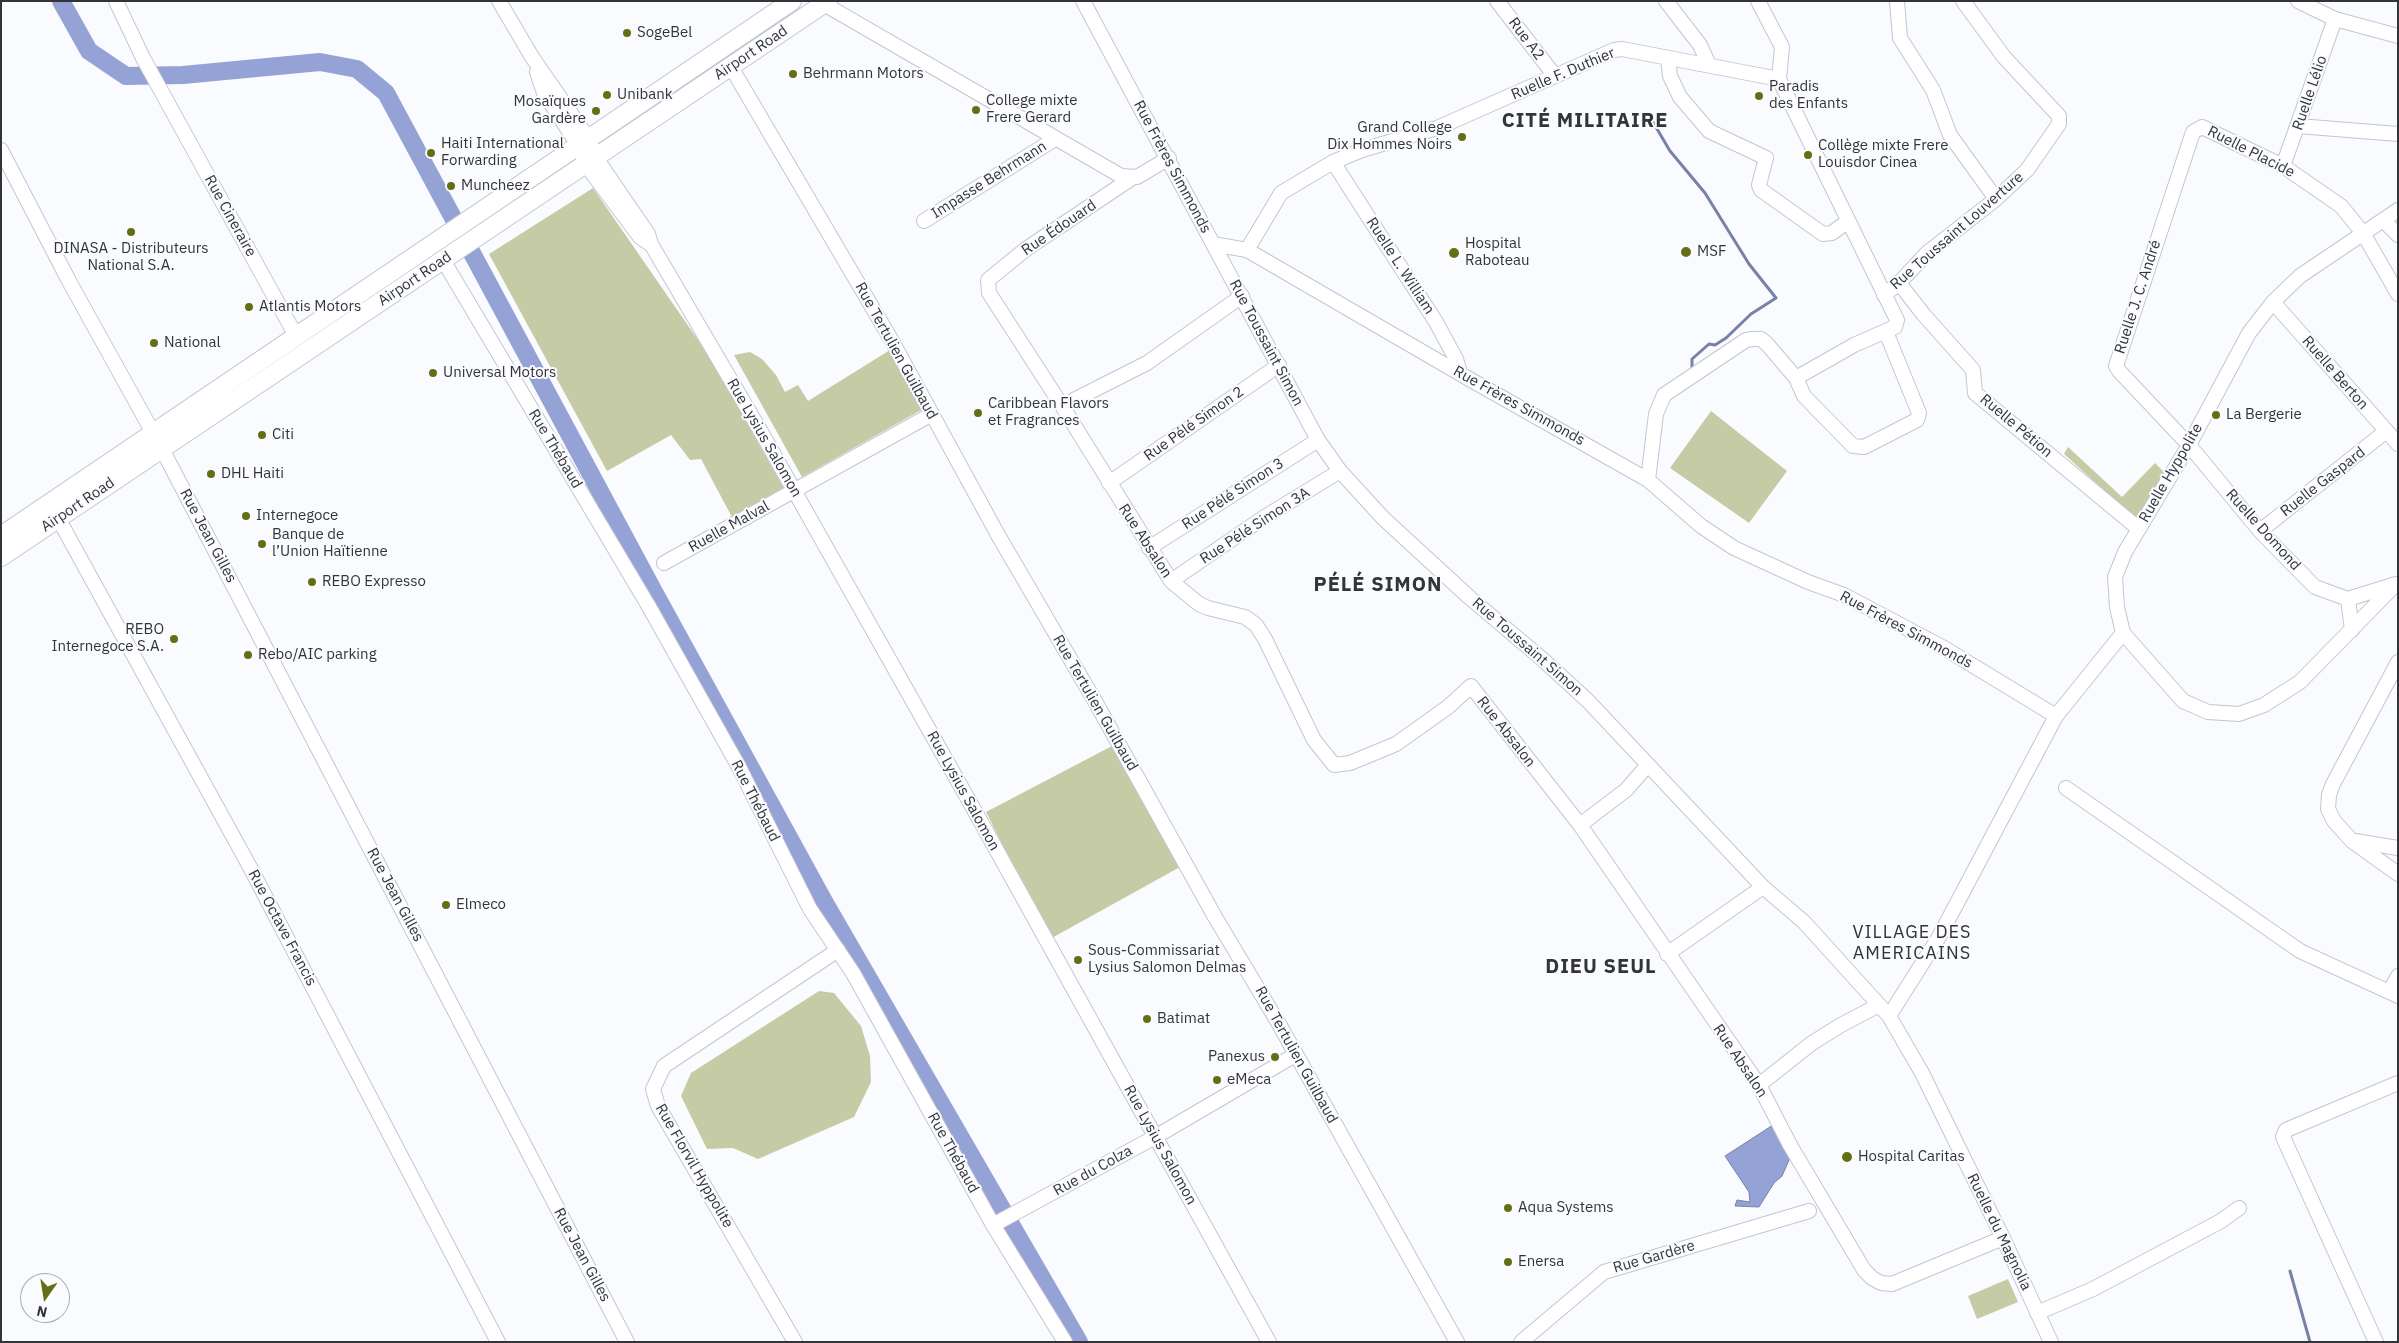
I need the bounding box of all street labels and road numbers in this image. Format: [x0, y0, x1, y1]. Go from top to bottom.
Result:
street label: Rue A2 [1504, 14, 1548, 64]
street label: Airport Road [711, 22, 791, 84]
street label: Ruelle F. Duthier [1508, 44, 1618, 104]
street label: Ruelle Lélio [2289, 53, 2331, 133]
street label: Rue Frères Simmonds [1129, 98, 1215, 236]
street label: Ruelle Placide [2204, 122, 2298, 182]
street label: Impasse Behrmann [928, 137, 1050, 223]
street label: Rue Toussaint Louverture [1887, 168, 2027, 294]
street label: Rue Cineraire [200, 172, 260, 260]
street label: Rue Édouard [1018, 196, 1100, 260]
street label: Ruelle L. William [1362, 214, 1438, 318]
street label: Ruelle J. C. André [2111, 238, 2165, 356]
street label: Airport Road [375, 248, 455, 310]
street label: Rue Toussaint Simon [1225, 277, 1307, 409]
street label: Rue Tertulien Guilbaud [851, 279, 941, 423]
street label: Ruelle Berton [2298, 332, 2372, 414]
street label: Rue Frères Simmonds [1450, 362, 1588, 450]
street label: Rue Lysius Salomon [723, 376, 805, 500]
street label: Rue Pélé Simon 2 [1141, 383, 1247, 465]
street label: Ruelle Pétion [1976, 390, 2056, 462]
street label: Rue Thébaud [524, 406, 586, 492]
street label: Ruelle Hyppolite [2135, 420, 2207, 526]
street label: Ruelle Gaspard [2277, 443, 2369, 521]
street label: Rue Pélé Simon 3 [1179, 454, 1287, 534]
street label: Airport Road [38, 474, 118, 536]
street label: Rue Pélé Simon 3A [1197, 484, 1313, 568]
street label: Rue Jean Gilles [176, 486, 240, 586]
street label: Ruelle Domond [2222, 486, 2304, 574]
street label: Ruelle Malval [685, 497, 773, 557]
street label: Rue Absalon [1114, 501, 1176, 581]
street label: Rue Frères Simmonds [1837, 587, 1975, 673]
street label: Rue Toussaint Simon [1468, 594, 1586, 700]
street label: Rue Tertulien Guilbaud [1049, 632, 1141, 774]
street label: Rue Absalon [1473, 693, 1539, 771]
street label: Rue Lysius Salomon [923, 728, 1003, 854]
street label: Rue Thébaud [727, 757, 783, 845]
street label: Rue Jean Gilles [363, 845, 427, 945]
street label: Rue Octave Francis [244, 867, 320, 989]
street label: Rue Tertulien Guilbaud [1251, 983, 1341, 1127]
street label: Rue Absalon [1709, 1021, 1771, 1101]
street label: Rue Lysius Salomon [1120, 1082, 1200, 1208]
street label: Rue Florvil Hyppolite [651, 1101, 737, 1231]
street label: Rue Thébaud [924, 1110, 982, 1196]
street label: Rue du Colza [1050, 1142, 1136, 1200]
street label: Ruelle du Magnolia [1963, 1171, 2035, 1293]
street label: Rue Jean Gilles [550, 1205, 614, 1305]
street label: Rue Gardère [1611, 1237, 1697, 1277]

